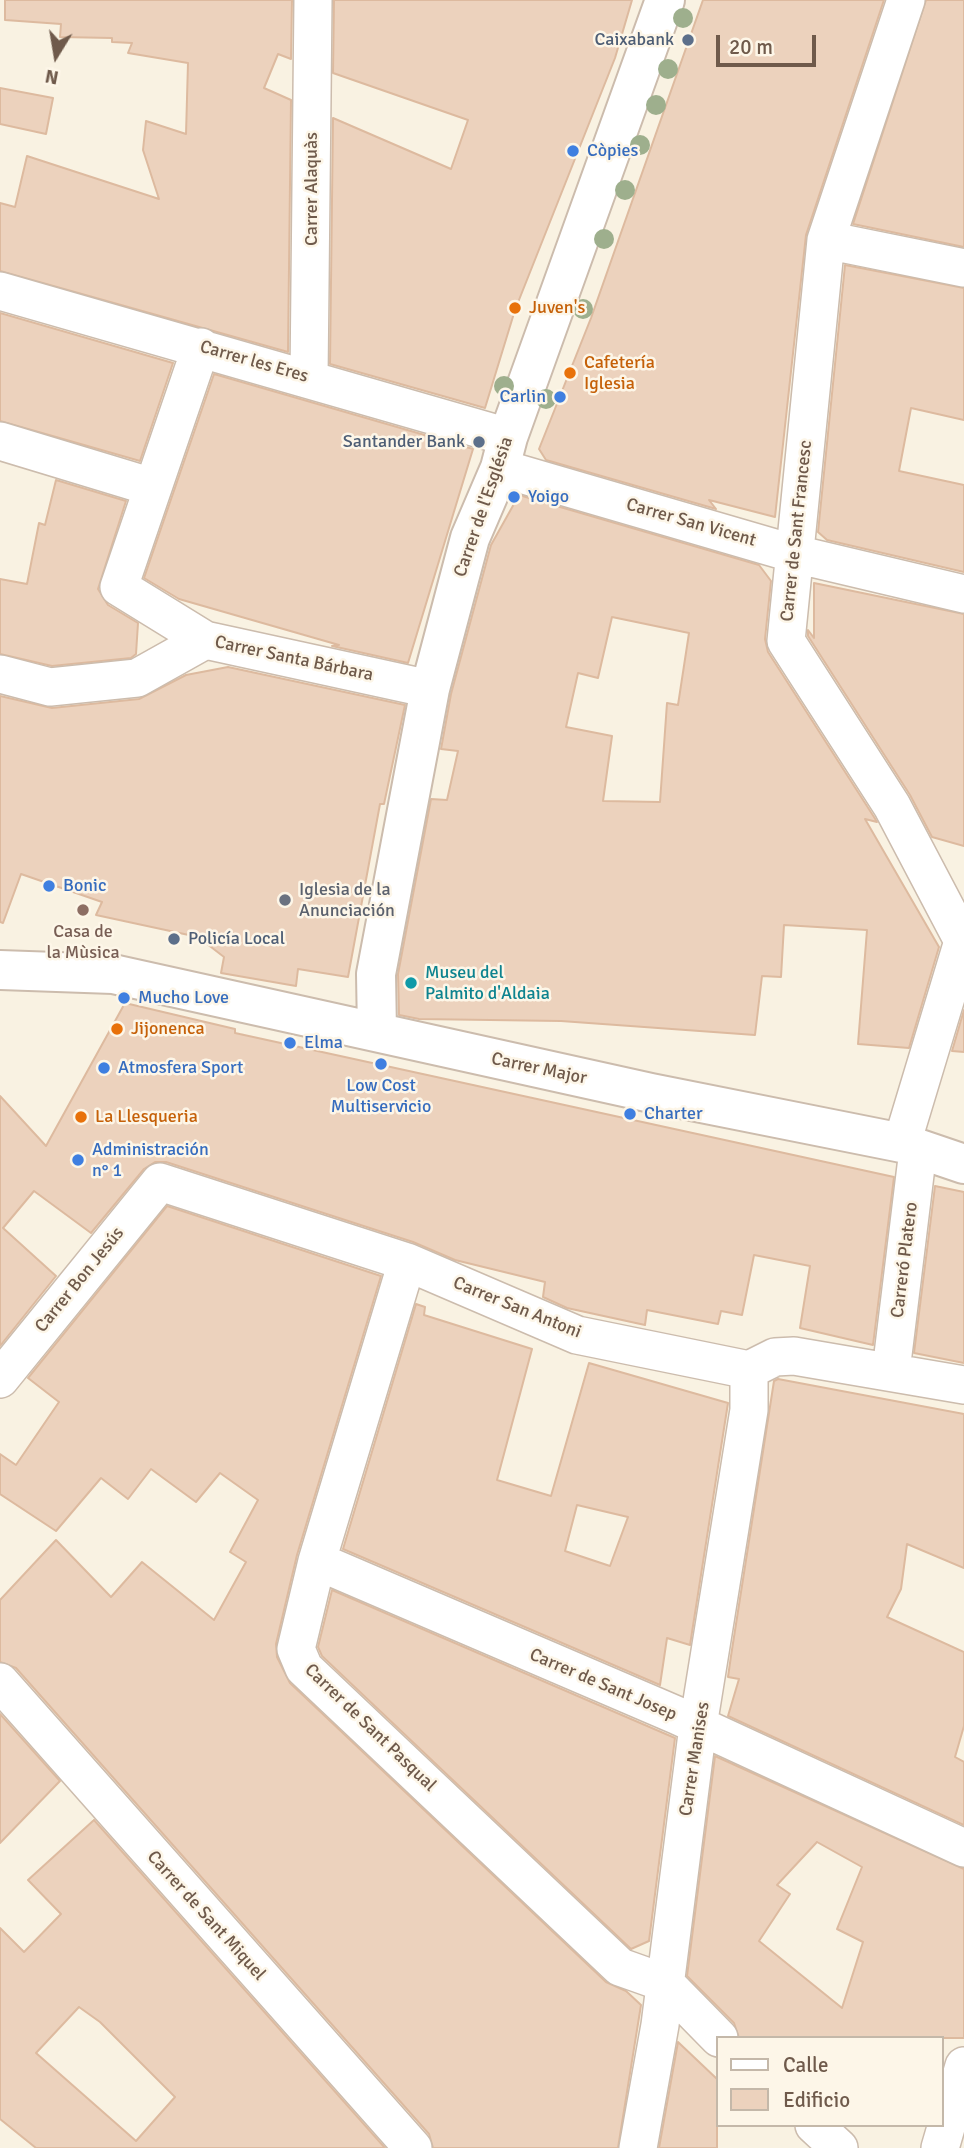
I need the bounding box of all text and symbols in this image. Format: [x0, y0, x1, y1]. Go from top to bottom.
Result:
north arrow [21, 21, 91, 91]
scale bar [719, 21, 819, 65]
place label: Caixabank [595, 29, 674, 51]
marker: Caixabank [680, 32, 696, 48]
text: 20 m [729, 34, 773, 60]
text: N [43, 64, 61, 90]
street label: Carrer Alaquàs [301, 132, 323, 246]
place label: Còpies [587, 140, 638, 162]
marker: Còpies [565, 143, 581, 159]
place label: Juven's [529, 297, 585, 319]
marker: Juven's [507, 300, 523, 316]
street label: Carrer les Eres [197, 336, 311, 388]
place label: Cafetería Iglesia [584, 352, 655, 394]
marker: Cafetería Iglesia [562, 365, 578, 381]
place label: Carlin [500, 386, 546, 408]
marker: Carlin [552, 389, 568, 405]
place label: Santander Bank [343, 431, 465, 453]
street label: Carrer de l'Església [450, 434, 518, 580]
marker: Santander Bank [471, 434, 487, 450]
street label: Carrer de Sant Francesc [777, 439, 817, 623]
place label: Yoigo [528, 486, 569, 508]
marker: Yoigo [506, 489, 522, 505]
street label: Carrer San Vicent [624, 494, 758, 552]
street label: Carrer Santa Bárbara [213, 632, 375, 686]
place label: Bonic [63, 875, 106, 897]
marker: Bonic [41, 878, 57, 894]
place label: Iglesia de la Anunciación [299, 879, 395, 922]
marker: Iglesia de la Anunciación [277, 892, 293, 908]
marker: Casa de la Mùsica [75, 902, 91, 918]
place label: Casa de la Mùsica [46, 921, 120, 964]
place label: Policía Local [188, 928, 285, 950]
marker: Policía Local [166, 931, 182, 947]
place label: Museu del Palmito d'Aldaia [425, 962, 550, 1004]
marker: Museu del Palmito d'Aldaia [403, 975, 419, 991]
place label: Mucho Love [138, 987, 229, 1009]
marker: Mucho Love [116, 990, 132, 1006]
place label: Jijonenca [131, 1018, 205, 1040]
marker: Jijonenca [109, 1021, 125, 1037]
place label: Elma [304, 1032, 343, 1054]
marker: Elma [282, 1035, 298, 1051]
street label: Carrer Major [489, 1048, 589, 1090]
marker: Low Cost Multiservicio [373, 1056, 389, 1072]
place label: Atmosfera Sport [118, 1057, 243, 1079]
marker: Atmosfera Sport [96, 1060, 112, 1076]
place label: Low Cost Multiservicio [331, 1075, 431, 1118]
place label: Charter [644, 1103, 703, 1125]
place label: La Llesqueria [95, 1106, 198, 1128]
marker: Charter [622, 1106, 638, 1122]
marker: La Llesqueria [73, 1109, 89, 1125]
place label: Administración n° 1 [92, 1139, 209, 1182]
marker: Administración n° 1 [70, 1152, 86, 1168]
street label: Carreró Platero [887, 1201, 923, 1319]
street label: Carrer Bon Jesús [31, 1223, 129, 1337]
street label: Carrer San Antoni [450, 1272, 584, 1344]
street label: Carrer de Sant Josep [526, 1644, 680, 1726]
street label: Carrer de Sant Pasqual [300, 1660, 440, 1796]
street label: Carrer Manises [675, 1700, 715, 1818]
street label: Carrer de Sant Miquel [142, 1847, 270, 1985]
legend [716, 2036, 943, 2127]
text: Calle [783, 2052, 829, 2078]
text: Edificio [783, 2087, 850, 2113]

